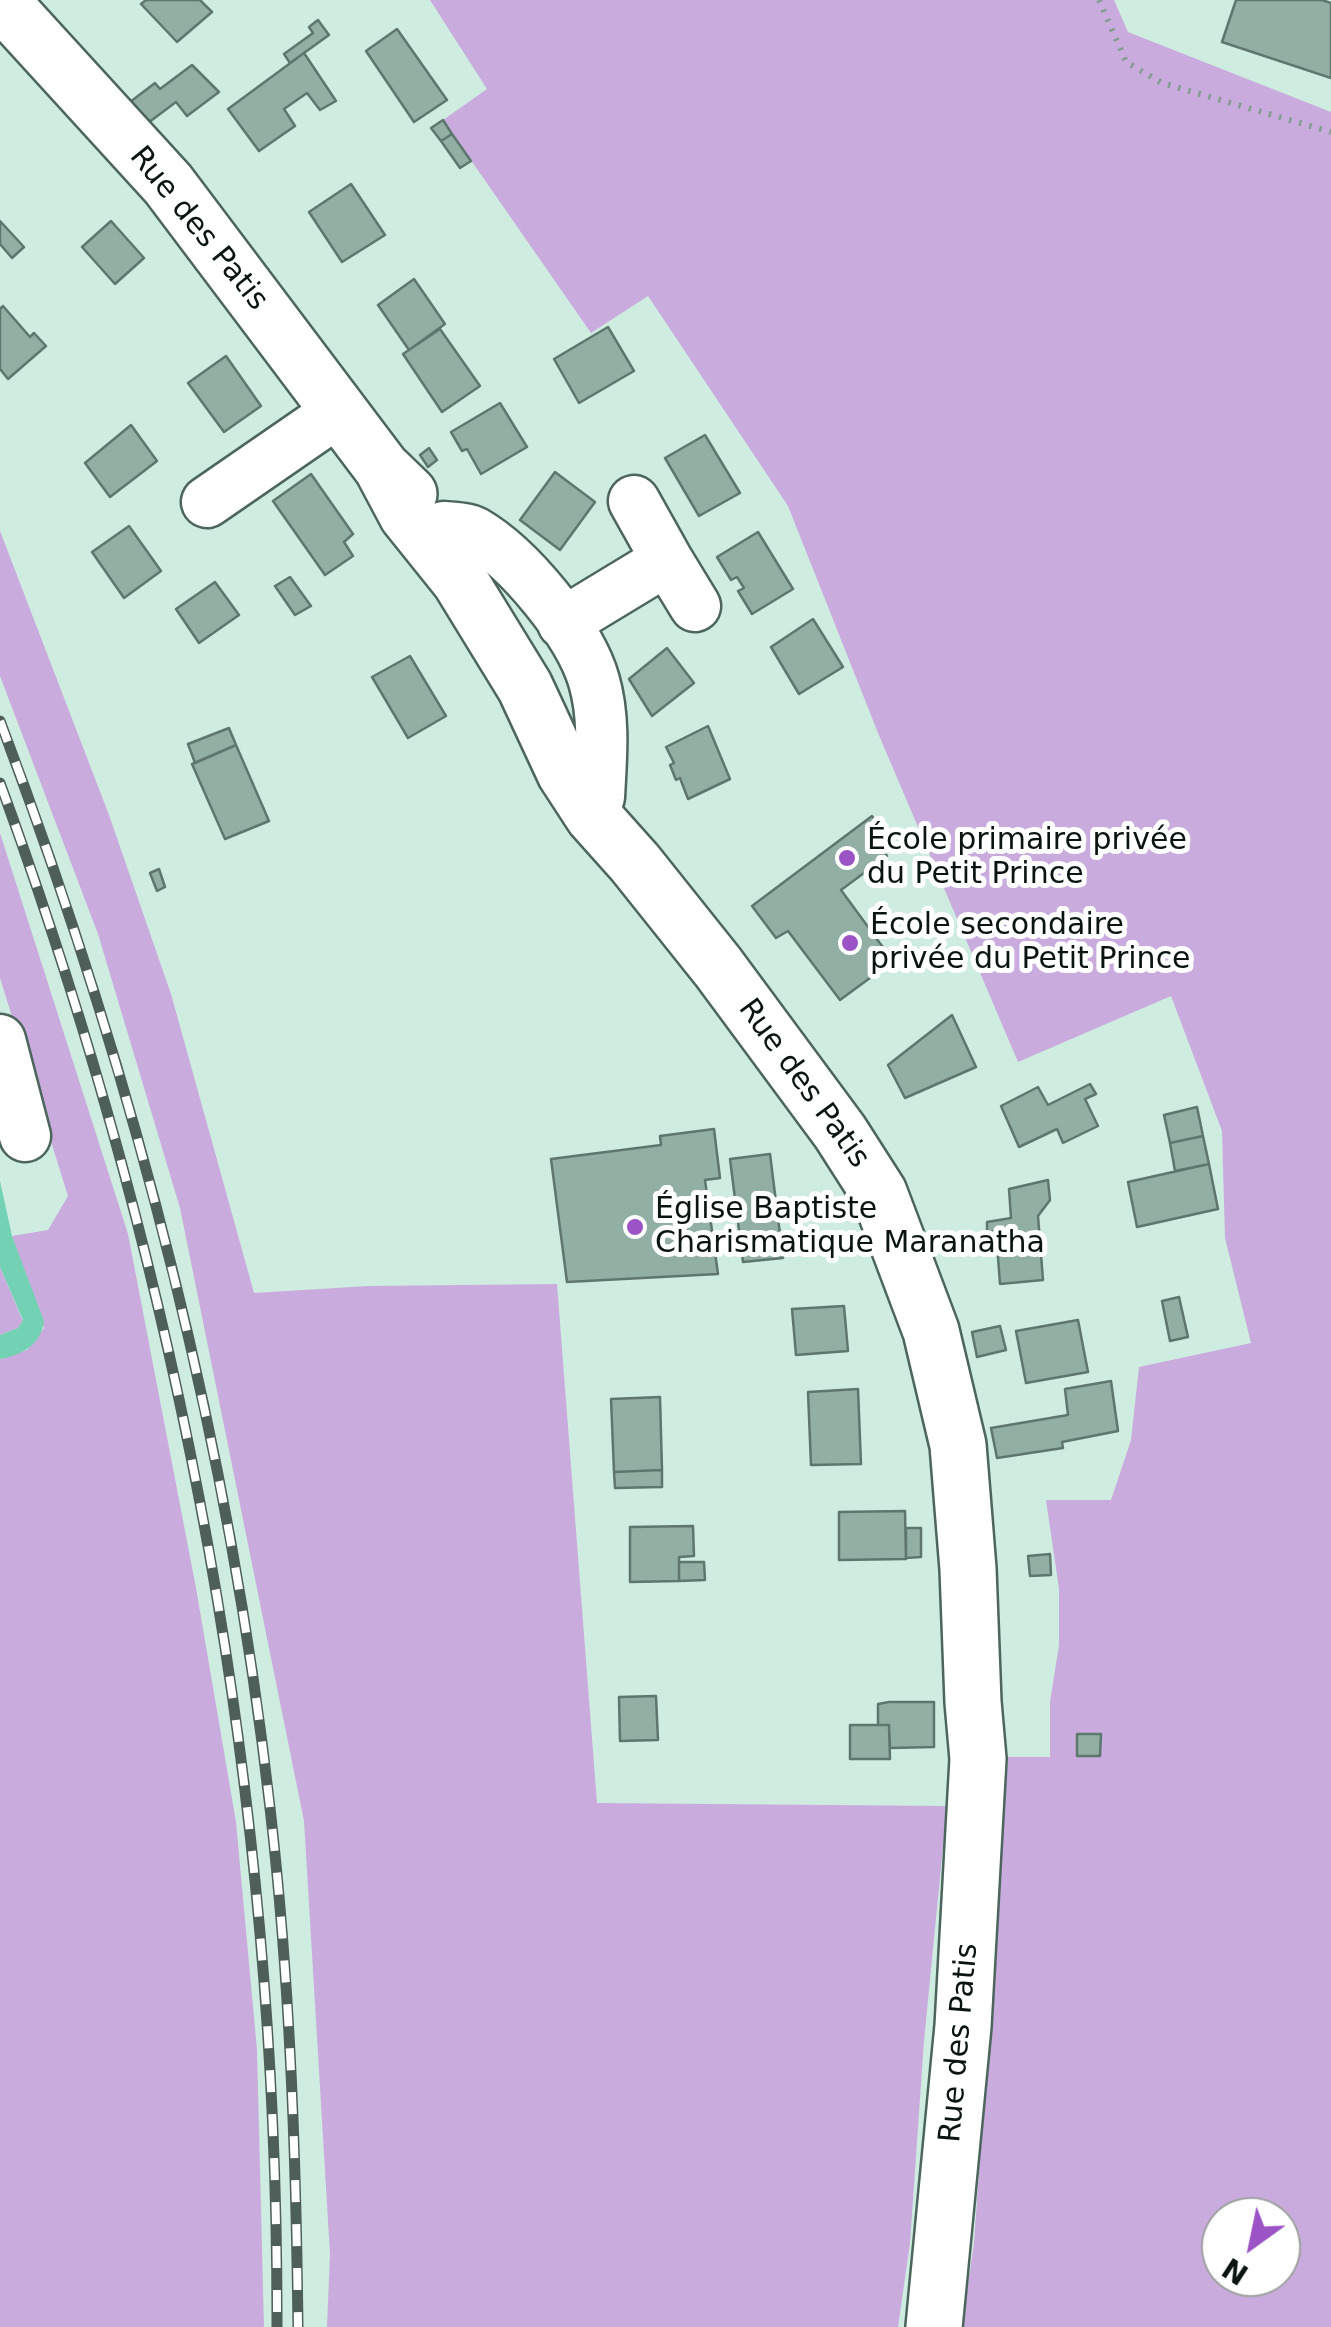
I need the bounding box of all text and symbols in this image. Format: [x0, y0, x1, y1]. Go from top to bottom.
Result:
street label: Rue des Patis [121, 140, 275, 318]
place label: École primaire privée du Petit Prince [867, 823, 1187, 894]
marker: École primaire privée du Petit Prince [836, 847, 858, 869]
place label: École secondaire privée du Petit Prince [870, 908, 1191, 978]
marker: École secondaire privée du Petit Prince [839, 932, 861, 954]
street label: Rue des Patis [730, 993, 876, 1175]
place label: Église Baptiste Charismatique Maranatha [655, 1192, 1045, 1262]
marker: Église Baptiste Charismatique Maranatha [624, 1216, 646, 1238]
street label: Rue des Patis [933, 1942, 987, 2144]
north arrow [1201, 2197, 1301, 2297]
text: N [1217, 2251, 1254, 2291]

